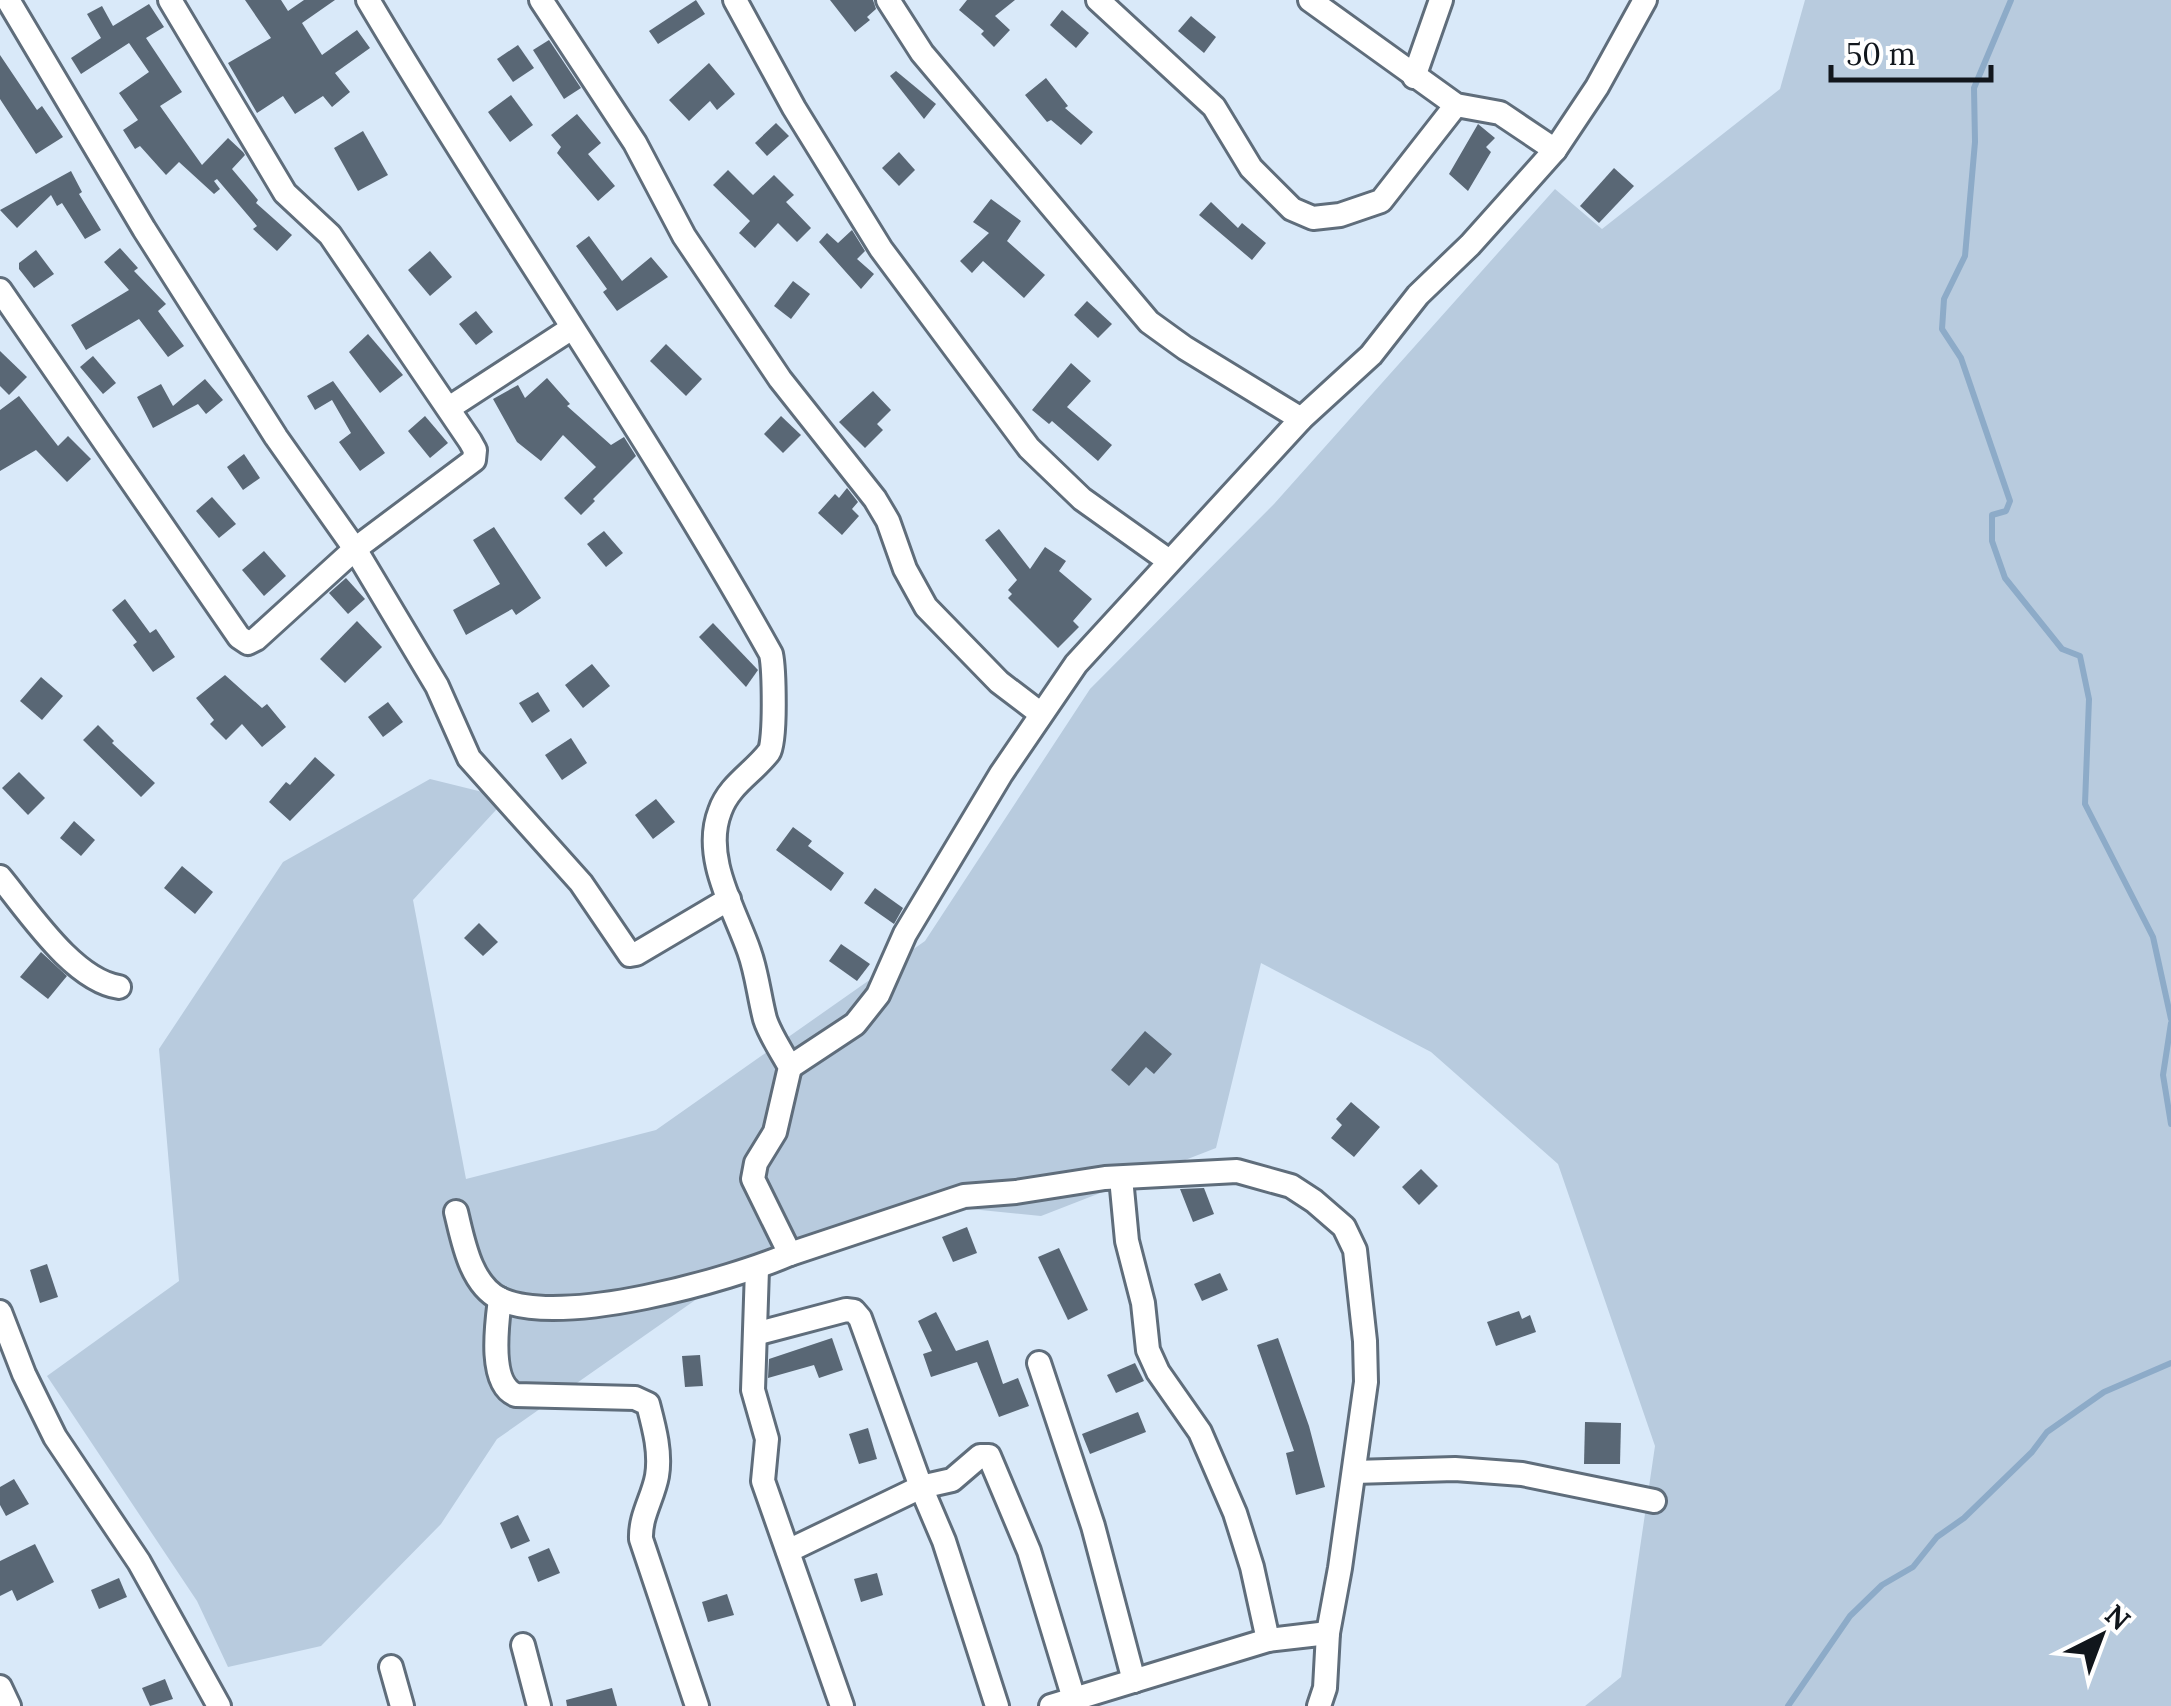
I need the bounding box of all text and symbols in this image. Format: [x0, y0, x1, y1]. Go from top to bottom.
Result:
scale bar [1831, 20, 1991, 82]
text: 50 m [1846, 35, 1916, 73]
north arrow [2051, 1586, 2151, 1686]
text: N [2098, 1597, 2138, 1638]

